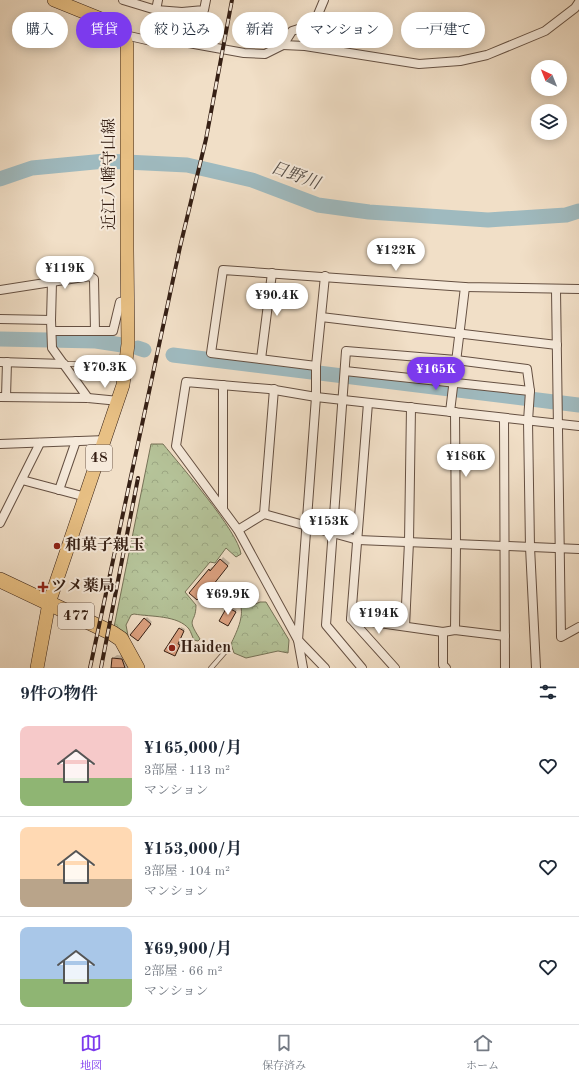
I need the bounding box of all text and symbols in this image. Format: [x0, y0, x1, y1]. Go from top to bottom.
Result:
chip: 購入 [12, 12, 68, 48]
chip: 賃貸 [76, 12, 132, 48]
chip: 絞り込み [140, 12, 224, 48]
chip: 新着 [232, 12, 288, 48]
chip: マンション [296, 12, 393, 48]
chip: 一戸建て [401, 12, 485, 48]
north arrow [531, 60, 567, 96]
map controls [531, 60, 567, 140]
button: layers [531, 104, 567, 140]
street label: 近江八幡守山線 [100, 118, 118, 230]
water label: 日野川 [268, 158, 324, 193]
pin: ¥122K [368, 238, 424, 272]
text: ¥122K [376, 244, 416, 257]
pin: ¥119K [37, 256, 93, 290]
text: ¥119K [45, 262, 85, 275]
pin: ¥90.4K [244, 283, 310, 317]
text: ¥90.4K [255, 289, 299, 302]
pin: ¥70.3K [72, 355, 138, 389]
pin: ¥165K [408, 357, 464, 391]
text: ¥70.3K [83, 361, 127, 374]
text: ¥165K [416, 363, 456, 376]
pin: ¥186K [438, 444, 494, 478]
road number: 48 [86, 445, 112, 471]
text: ¥186K [446, 450, 486, 463]
pin: ¥153K [301, 509, 357, 543]
text: ¥153K [309, 515, 349, 528]
place label: 和菓子親玉 [65, 536, 145, 554]
marker: 和菓子親玉 [52, 541, 62, 551]
place label: ツメ薬局 [51, 577, 115, 595]
marker: ツメ薬局 [38, 582, 48, 592]
pin: ¥69.9K [195, 582, 261, 616]
text: ¥69.9K [206, 588, 250, 601]
pin: ¥194K [351, 601, 407, 635]
road number: 477 [58, 603, 94, 629]
text: ¥194K [359, 607, 399, 620]
place label: Haiden [180, 640, 231, 656]
marker: Haiden [167, 643, 177, 653]
icon: filters [537, 681, 559, 703]
text: 9件の物件 [20, 686, 98, 703]
text: ¥165,000/月 [144, 740, 242, 757]
icon: home [52, 742, 100, 790]
icon: heart [537, 755, 559, 777]
text: 3部屋 · 113 m² [144, 764, 230, 777]
text: マンション [144, 784, 208, 797]
text: ¥153,000/月 [144, 841, 242, 858]
icon: home [52, 843, 100, 891]
icon: heart [537, 856, 559, 878]
text: 3部屋 · 104 m² [144, 865, 230, 878]
text: マンション [144, 885, 208, 898]
text: ¥69,900/月 [144, 941, 233, 958]
icon: home [52, 943, 100, 991]
icon: heart [537, 956, 559, 978]
text: 2部屋 · 66 m² [144, 965, 222, 978]
text: マンション [144, 985, 208, 998]
tab: 地図 [80, 1032, 102, 1074]
tab: 保存済み [262, 1032, 306, 1074]
tab: ホーム [466, 1032, 499, 1074]

